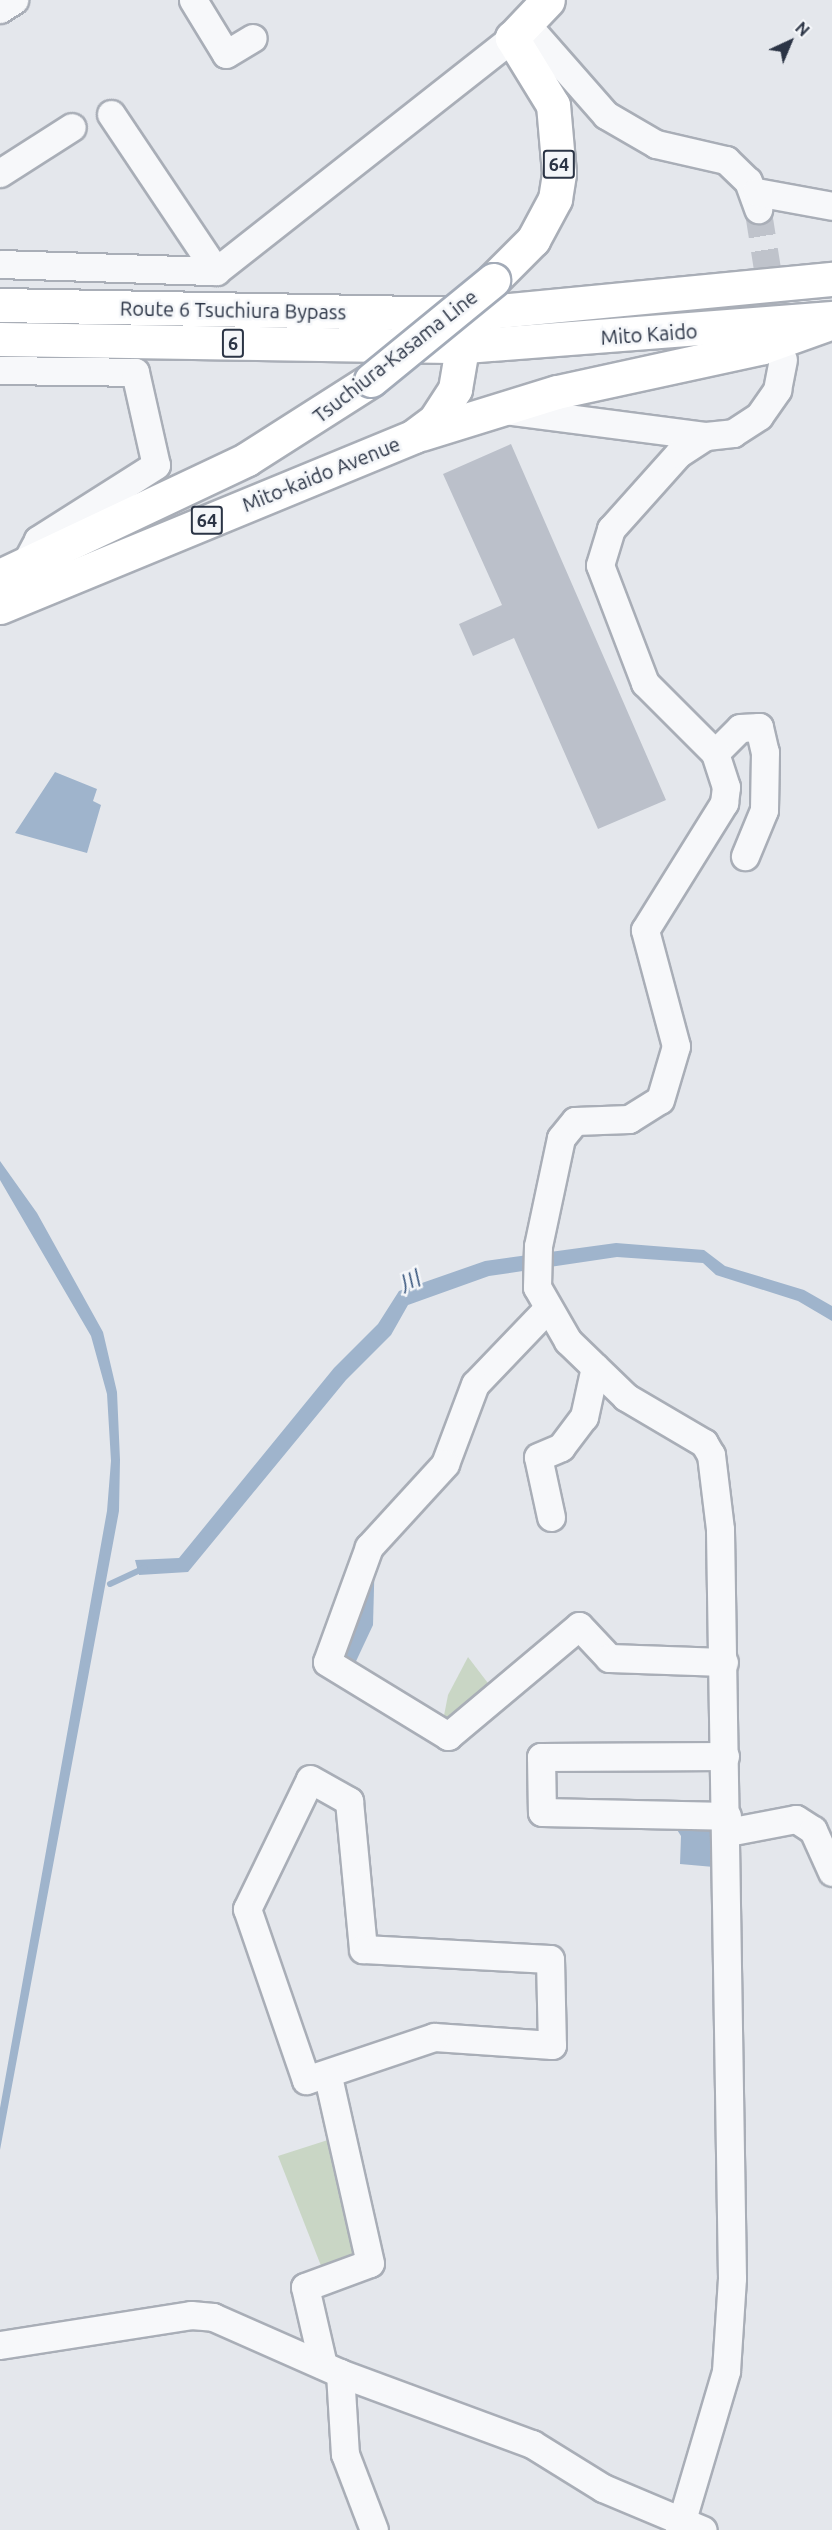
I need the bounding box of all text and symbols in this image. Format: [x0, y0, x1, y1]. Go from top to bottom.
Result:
north arrow [760, 12, 820, 72]
text: N [792, 18, 813, 40]
road number: 64 [542, 149, 576, 179]
street label: Tsuchiura-Kasama Line [308, 284, 482, 428]
street label: Route 6 Tsuchiura Bypass [120, 296, 346, 324]
street label: Mito Kaido [600, 319, 698, 349]
road number: 6 [221, 328, 245, 358]
street label: Mito-kaido Avenue [239, 431, 403, 517]
road number: 64 [190, 505, 224, 535]
water label: 川 [394, 1265, 424, 1297]

